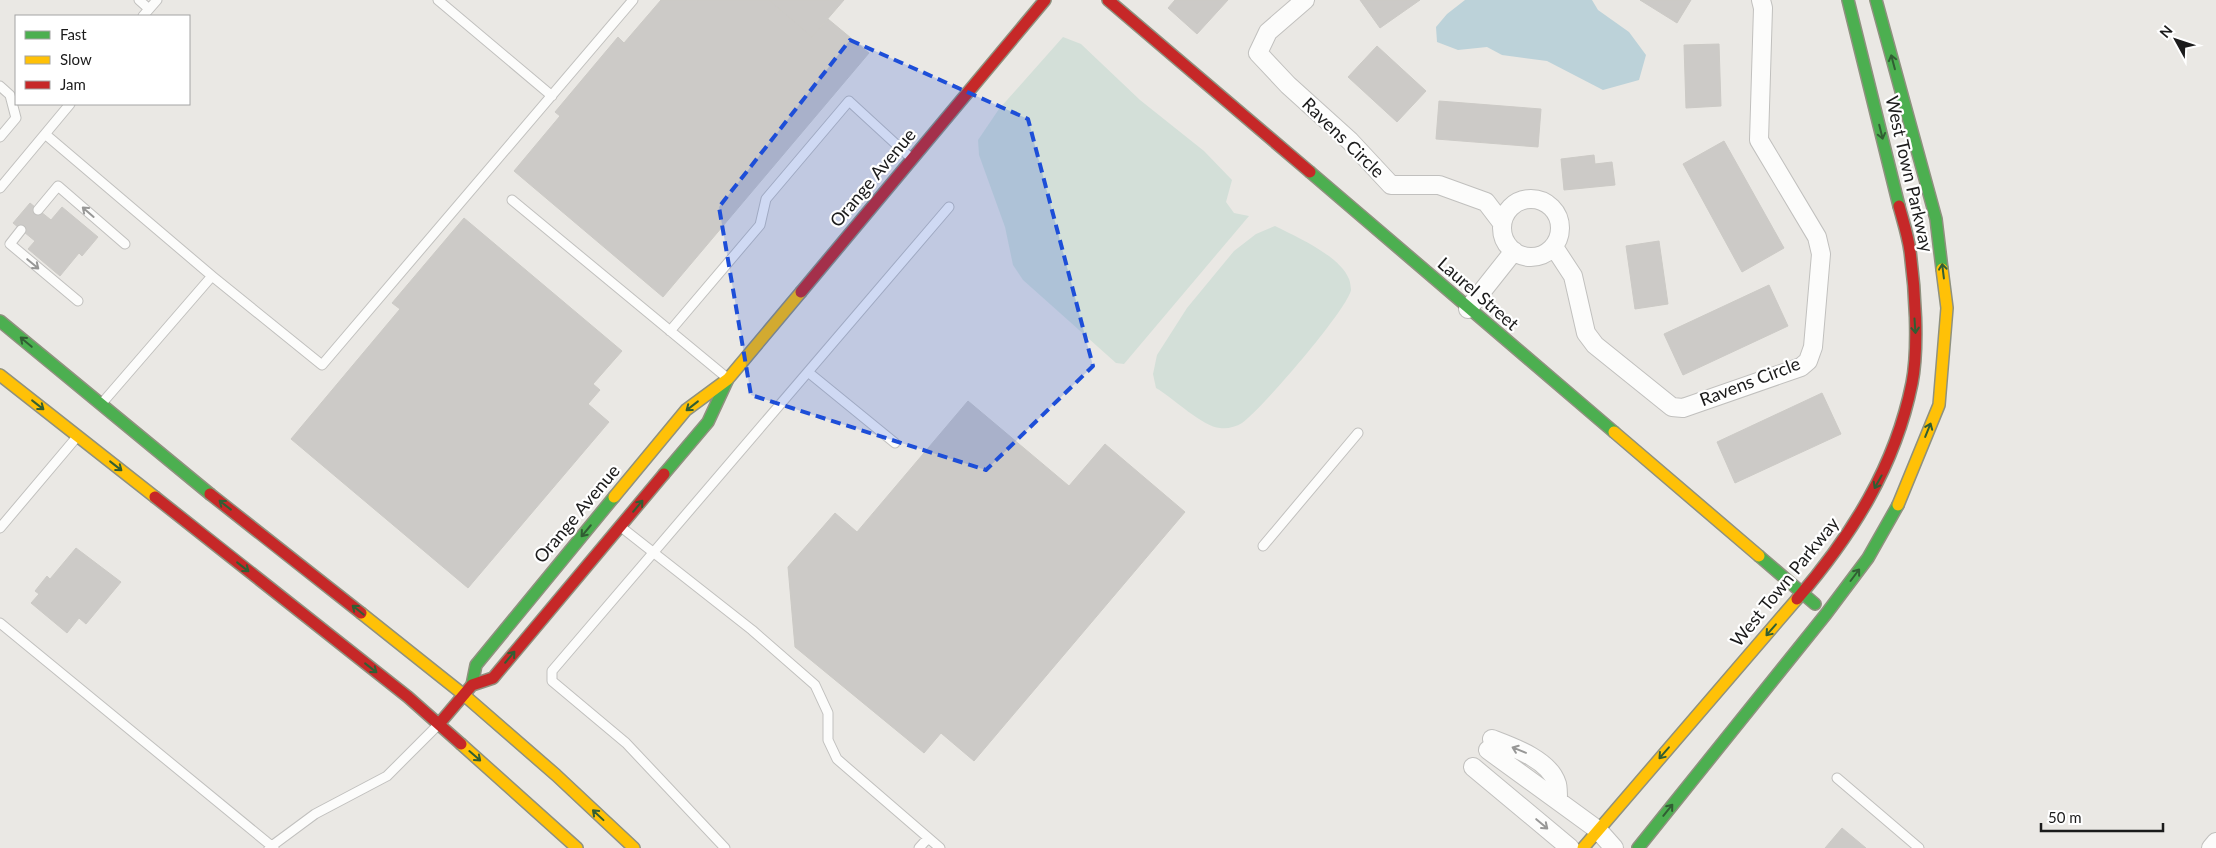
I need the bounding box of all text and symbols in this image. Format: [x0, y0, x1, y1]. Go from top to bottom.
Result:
legend [15, 15, 190, 105]
north arrow [2151, 15, 2201, 65]
text: N [2156, 22, 2176, 41]
text: Fast [60, 25, 87, 43]
text: Slow [60, 50, 92, 68]
one-way arrow [1888, 54, 1897, 70]
text: Jam [60, 75, 86, 93]
street label: Ravens Circle [1298, 93, 1389, 182]
street label: West Town Parkway [1881, 93, 1939, 255]
street label: Orange Avenue [825, 124, 920, 231]
one-way arrow [1877, 124, 1887, 140]
one-way arrow [82, 207, 95, 218]
street label: Laurel Street [1434, 252, 1524, 335]
one-way arrow [26, 258, 39, 270]
one-way arrow [1937, 263, 1947, 279]
one-way arrow [1911, 318, 1920, 334]
one-way arrow [19, 336, 32, 348]
street label: Ravens Circle [1696, 352, 1803, 410]
one-way arrow [31, 400, 44, 411]
one-way arrow [685, 401, 699, 411]
one-way arrow [1925, 423, 1934, 438]
street label: Orange Avenue [529, 460, 624, 567]
one-way arrow [109, 461, 122, 472]
one-way arrow [1873, 475, 1883, 489]
one-way arrow [218, 500, 232, 510]
one-way arrow [632, 500, 643, 513]
street label: West Town Parkway [1725, 512, 1844, 650]
one-way arrow [581, 524, 592, 537]
one-way arrow [236, 562, 250, 572]
one-way arrow [1850, 569, 1861, 582]
one-way arrow [351, 604, 364, 615]
one-way arrow [1765, 624, 1776, 637]
one-way arrow [504, 650, 516, 663]
one-way arrow [364, 662, 377, 673]
one-way arrow [1512, 744, 1527, 754]
one-way arrow [1659, 747, 1670, 760]
one-way arrow [469, 750, 482, 762]
scale bar [2041, 800, 2164, 832]
one-way arrow [1663, 804, 1674, 817]
text: 50 m [2048, 808, 2082, 826]
one-way arrow [592, 809, 605, 821]
one-way arrow [1535, 818, 1548, 829]

